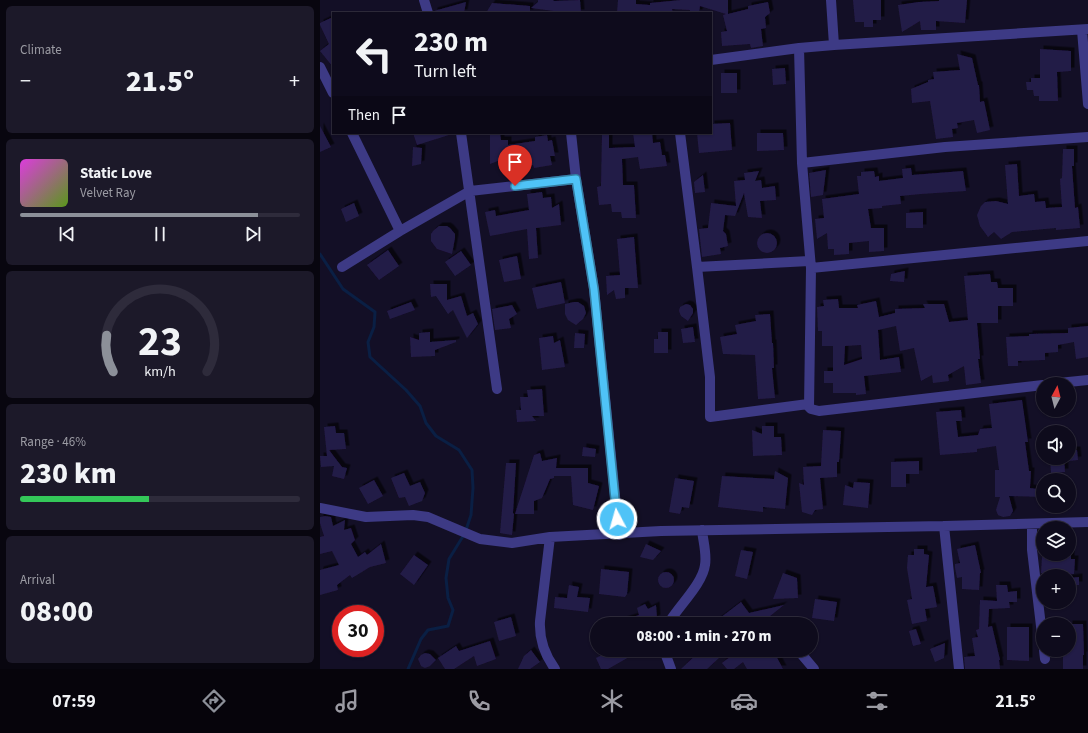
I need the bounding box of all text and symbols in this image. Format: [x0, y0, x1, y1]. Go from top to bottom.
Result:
text: 230 m [414, 22, 488, 62]
icon: left [348, 28, 400, 80]
text: Climate [20, 41, 62, 59]
text: Turn left [414, 59, 476, 84]
text: 21.5° [126, 60, 194, 103]
text: − [20, 65, 31, 97]
text: + [289, 65, 300, 97]
icon: arrive [388, 104, 410, 126]
text: Then [348, 105, 380, 126]
pin [498, 145, 532, 186]
icon: arrive [504, 151, 526, 173]
text: Static Love [80, 163, 152, 184]
text: Velvet Ray [80, 184, 136, 202]
icon: previous [56, 223, 78, 245]
icon: pause [149, 223, 171, 245]
icon: next [242, 223, 264, 245]
text: 23 [138, 312, 182, 372]
text: km/h [144, 361, 176, 382]
north arrow [1036, 377, 1076, 417]
map controls [1036, 377, 1076, 657]
button: sound [1036, 425, 1076, 465]
text: Range · 46% [20, 433, 86, 451]
text: 230 km [20, 452, 117, 495]
button: search [1036, 473, 1076, 513]
position arrow [596, 498, 638, 540]
button: layers [1036, 521, 1076, 561]
button: + [1036, 569, 1076, 609]
text: Arrival [20, 571, 55, 589]
text: 08:00 [20, 590, 93, 633]
speed limit sign: 30 [332, 605, 384, 657]
button: − [1036, 617, 1076, 657]
text: 08:00 · 1 min · 270 m [637, 626, 771, 647]
icon: directions [200, 687, 228, 715]
icon: music [333, 687, 361, 715]
icon: phone [465, 687, 493, 715]
icon: climate [598, 687, 626, 715]
icon: car [730, 687, 758, 715]
icon: filters [863, 687, 891, 715]
text: 07:59 [52, 689, 96, 714]
text: 21.5° [995, 689, 1036, 714]

